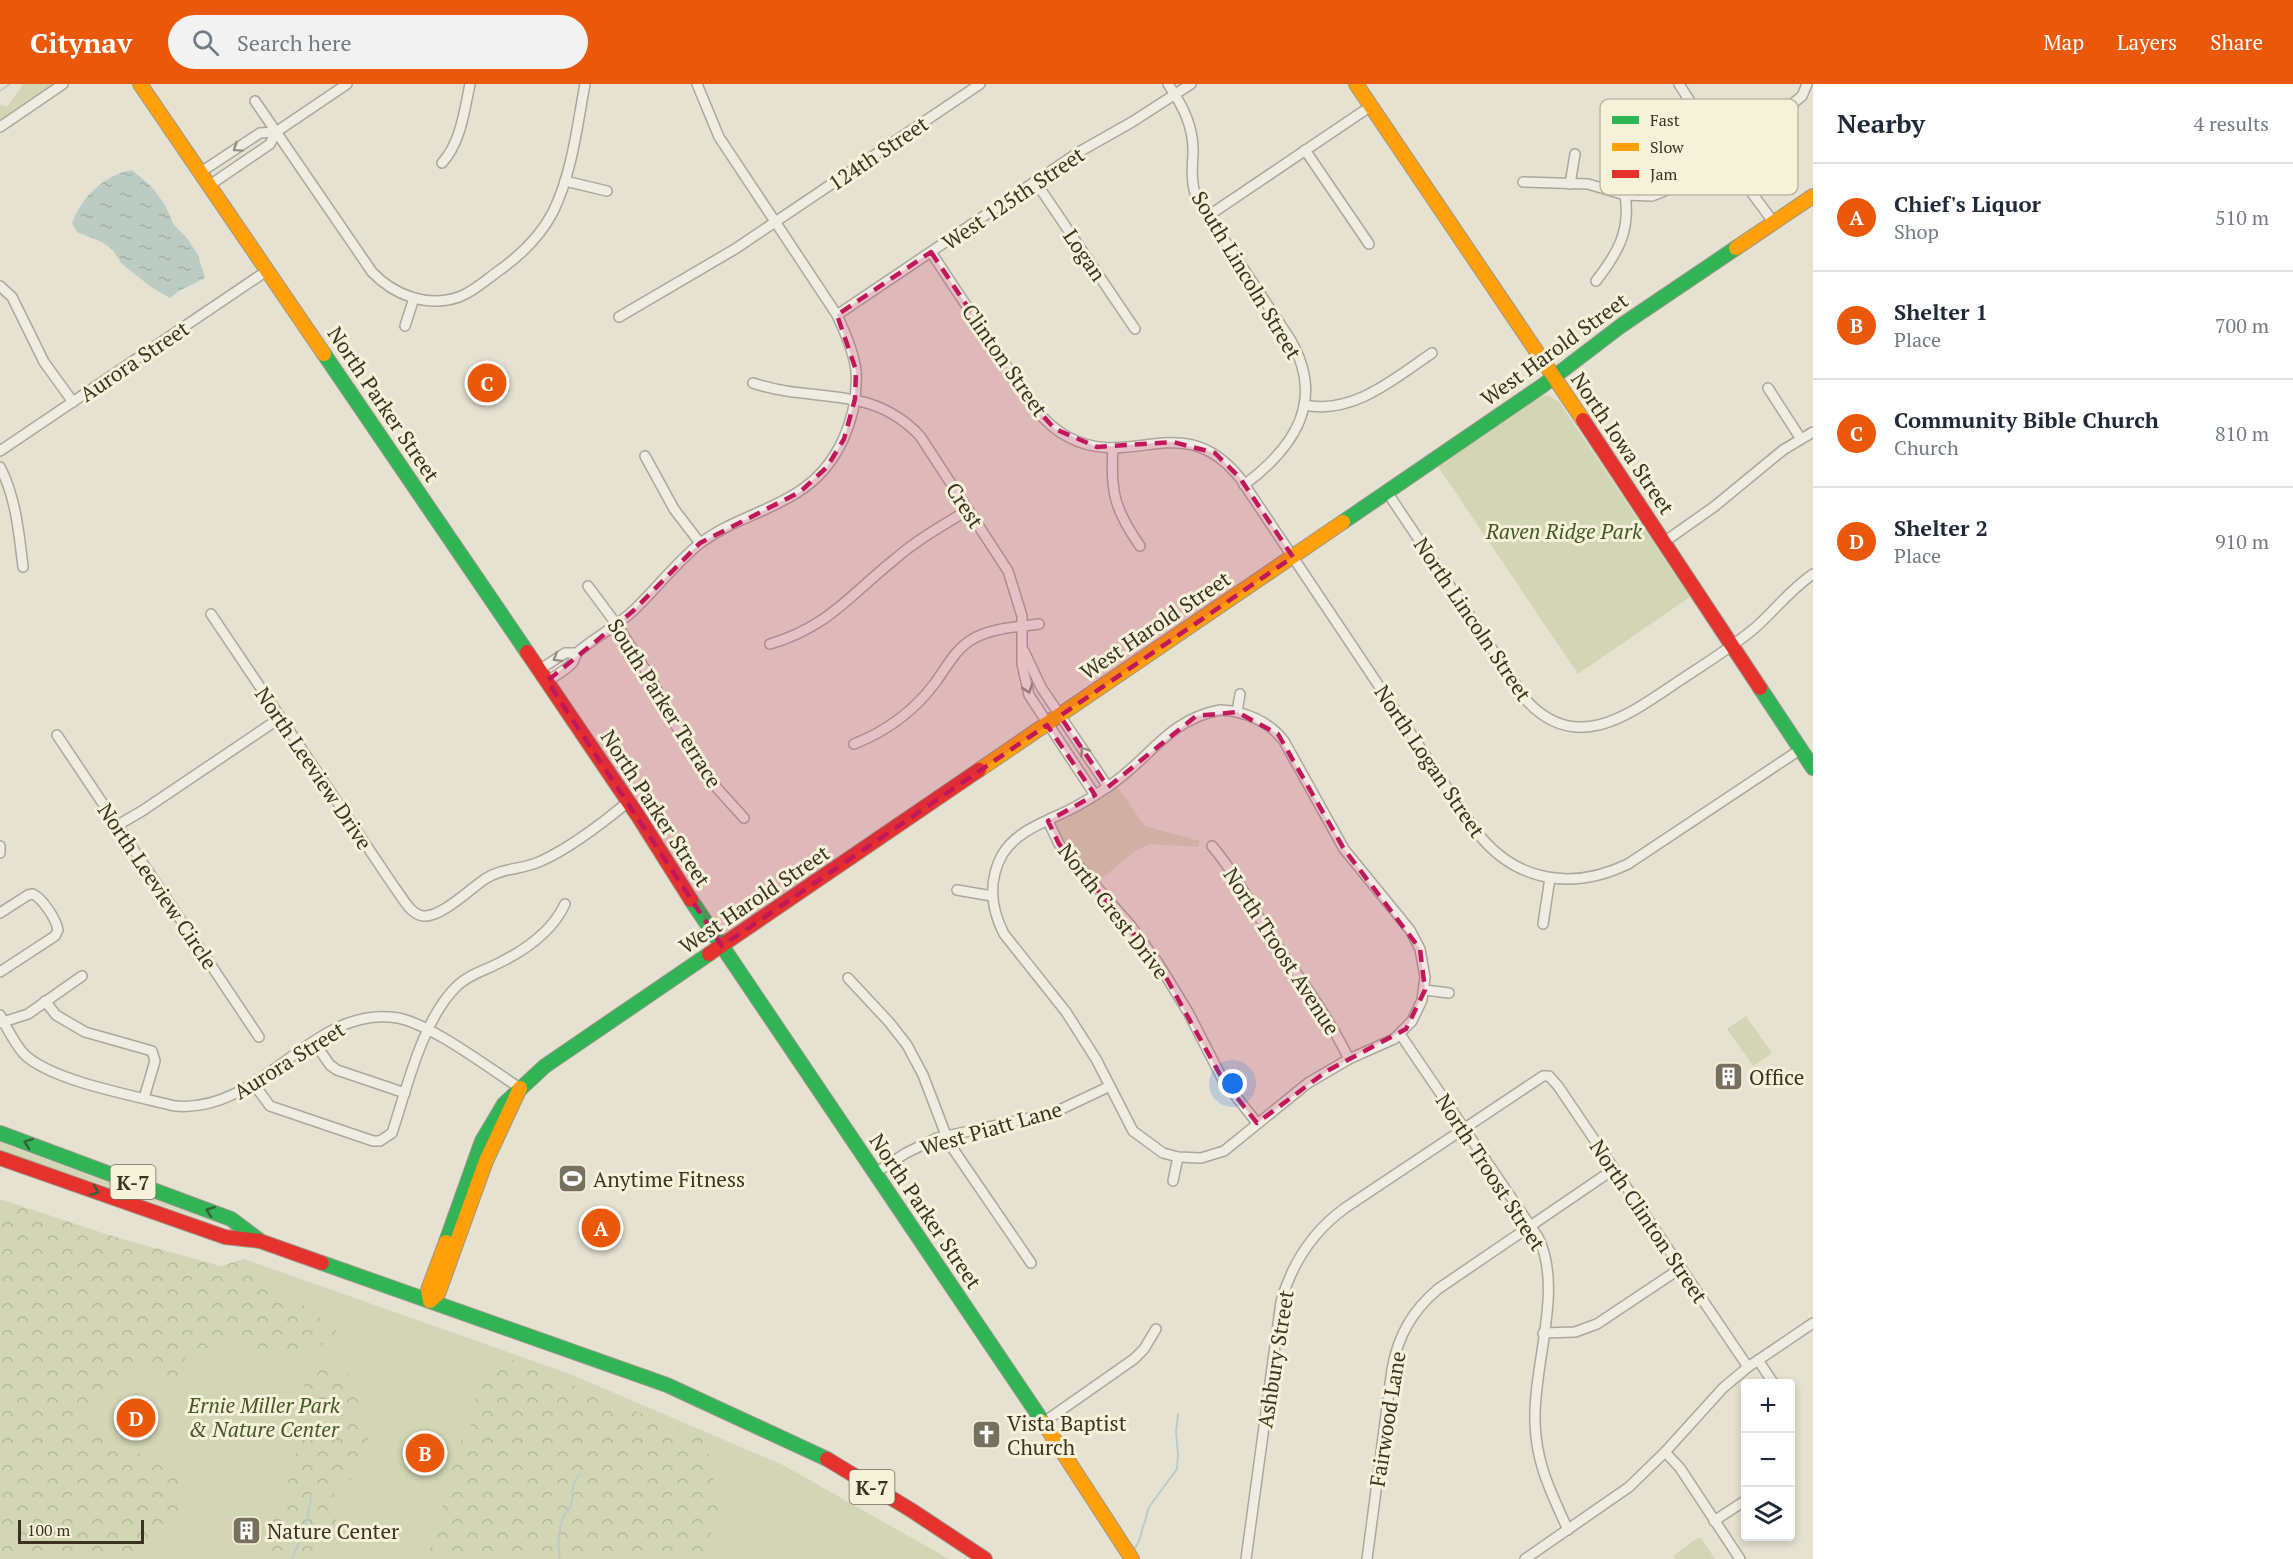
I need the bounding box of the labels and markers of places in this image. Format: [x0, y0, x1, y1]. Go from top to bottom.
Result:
pin: C [468, 360, 506, 406]
building icon: Office [1712, 1061, 1744, 1093]
place label: Office [1749, 1063, 1804, 1091]
sports icon: Anytime Fitness [556, 1163, 588, 1195]
place label: Anytime Fitness [593, 1165, 745, 1193]
pin: A [582, 1206, 620, 1250]
pin: D [116, 1396, 156, 1440]
place label: Vista Baptist Church [1007, 1409, 1127, 1461]
church icon: Vista Baptist Church [970, 1419, 1002, 1451]
pin: B [406, 1430, 444, 1476]
building icon: Nature Center [230, 1515, 262, 1547]
place label: Nature Center [267, 1517, 399, 1545]

